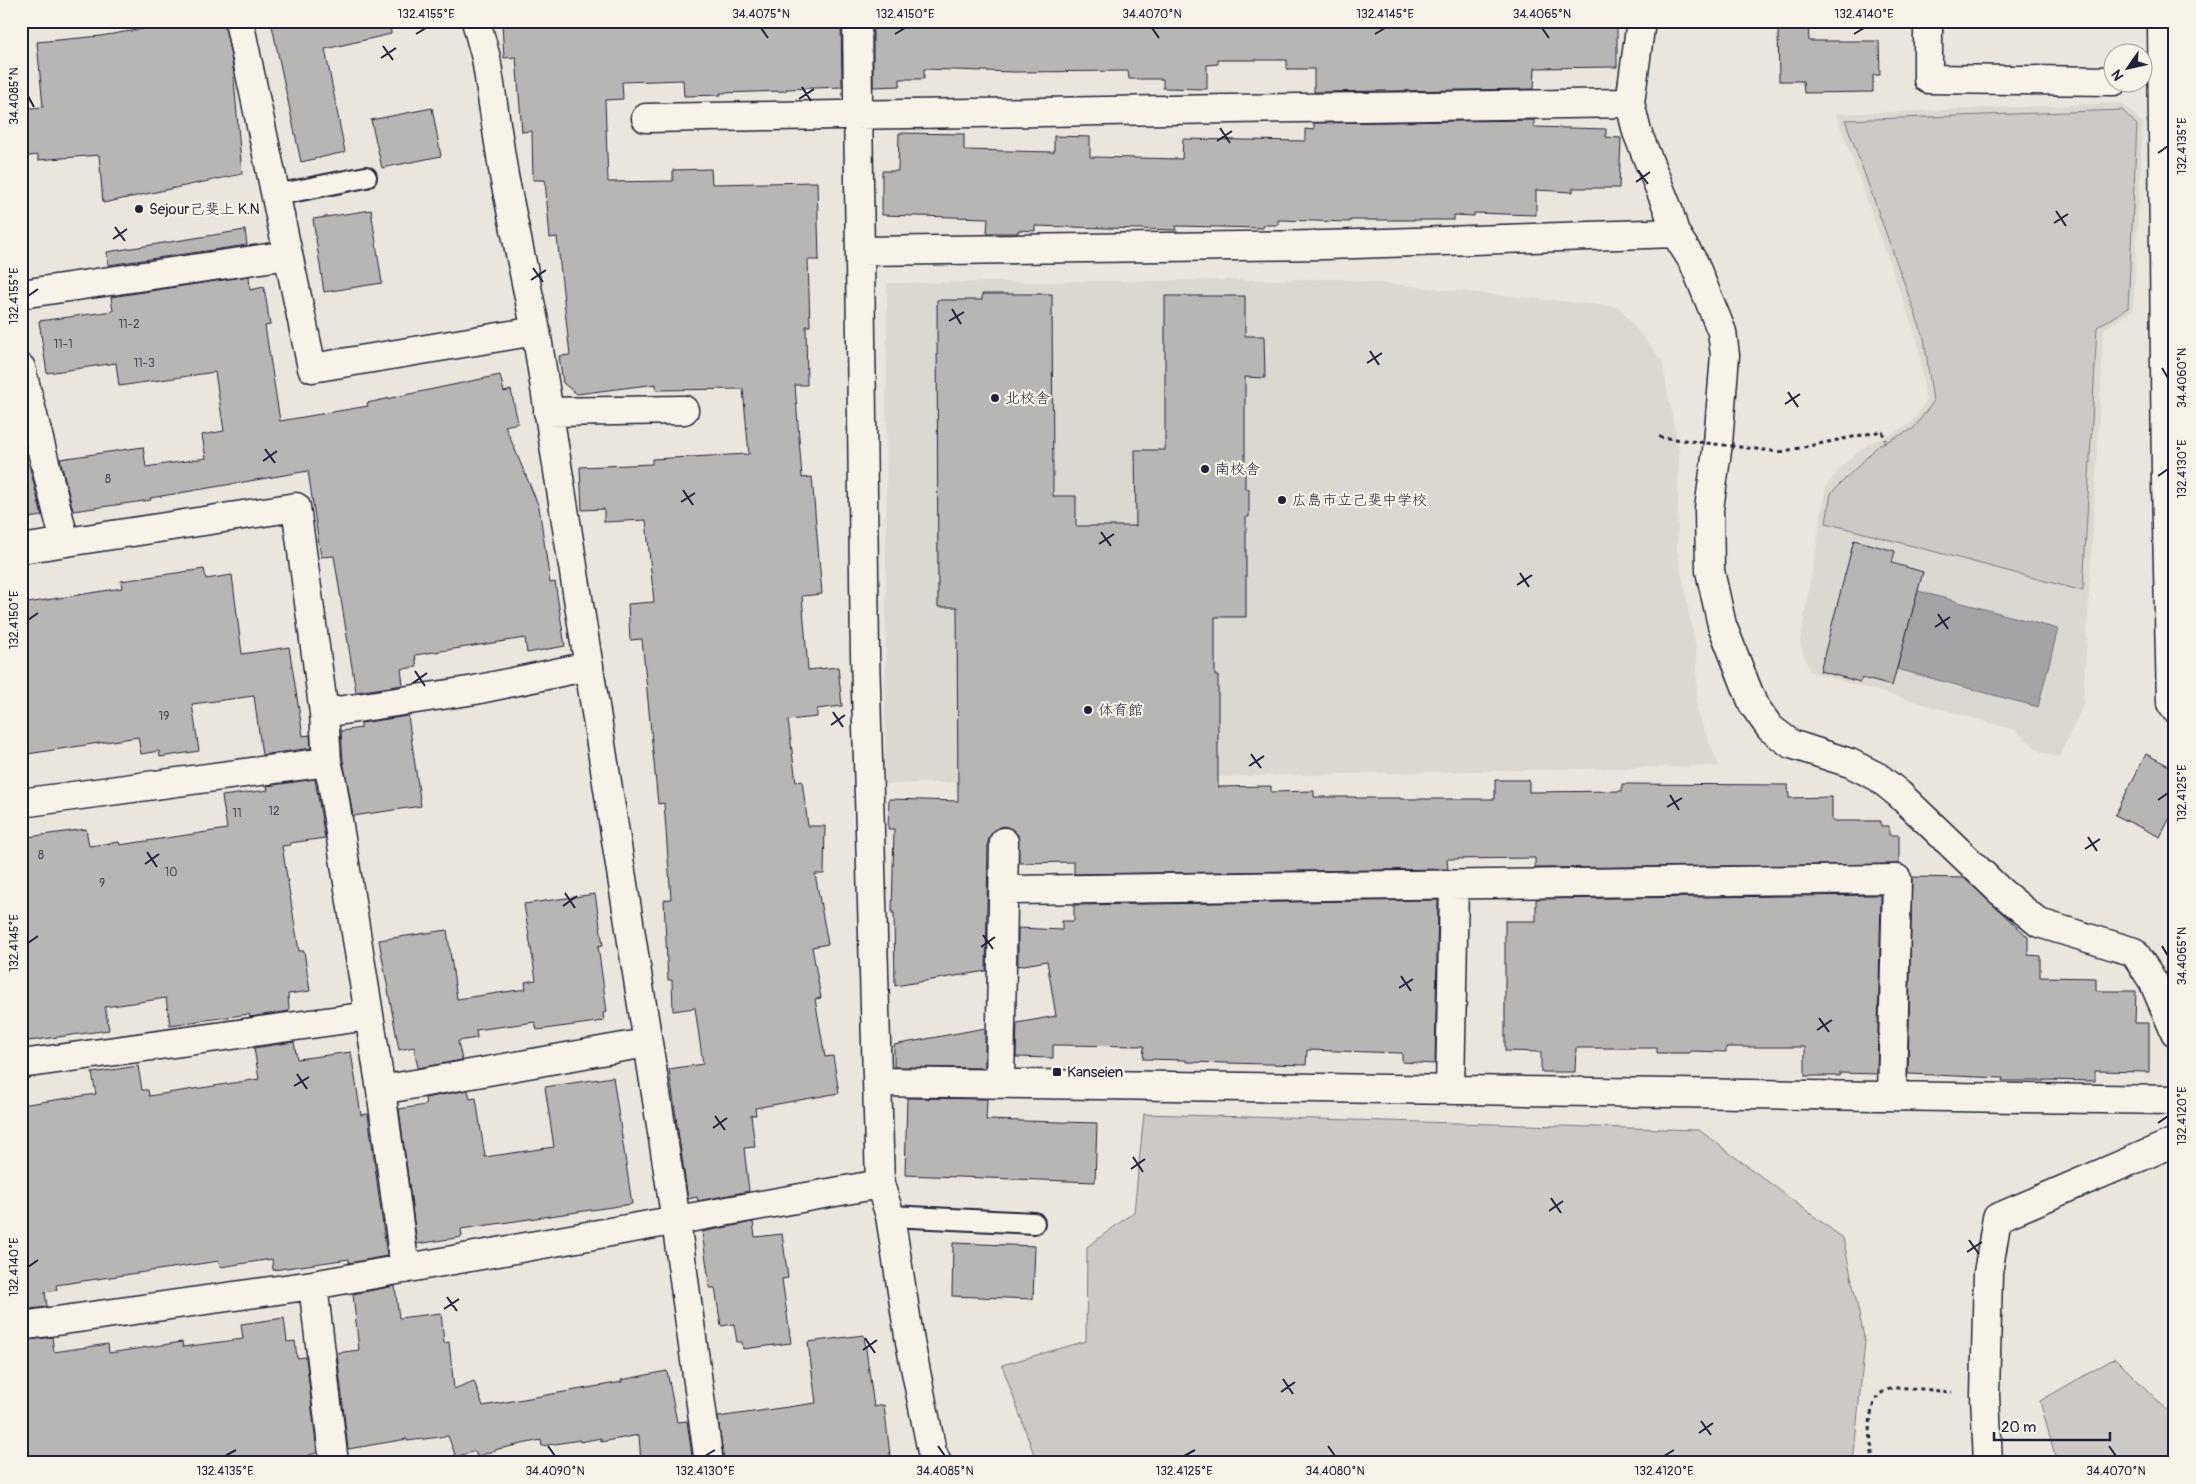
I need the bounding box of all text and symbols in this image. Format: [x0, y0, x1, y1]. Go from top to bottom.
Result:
text: 132.4155°E [398, 7, 454, 22]
text: 34.4075°N [732, 7, 790, 22]
text: 132.4150°E [876, 7, 934, 22]
text: 34.4070°N [1122, 7, 1182, 22]
text: 132.4145°E [1356, 7, 1414, 22]
text: 34.4065°N [1513, 7, 1571, 22]
text: 132.4140°E [1834, 7, 1894, 22]
north arrow [2104, 42, 2154, 92]
text: N [2108, 66, 2127, 84]
text: 34.4085°N [7, 67, 22, 125]
text: 132.4135°E [2175, 117, 2190, 175]
place label: Sejour己斐上 K.N [149, 200, 260, 219]
marker: Sejour己斐上 K.N [133, 203, 145, 215]
text: 132.4155°E [7, 268, 22, 324]
house number: 11-2 [118, 317, 140, 332]
house number: 11-1 [53, 337, 73, 352]
text: 34.4060°N [2175, 348, 2190, 408]
house number: 11-3 [133, 356, 155, 371]
place label: 北校舎 [1005, 389, 1050, 408]
marker: 北校舎 [989, 392, 1001, 404]
text: 132.4130°E [2175, 440, 2190, 498]
place label: 南校舎 [1215, 460, 1260, 479]
marker: 南校舎 [1199, 463, 1211, 475]
house number: 8 [105, 472, 111, 487]
place label: 広島市立己斐中学校 [1292, 491, 1427, 510]
marker: 広島市立己斐中学校 [1276, 494, 1288, 506]
text: 132.4150°E [7, 591, 22, 649]
place label: 体育館 [1098, 701, 1143, 720]
marker: 体育館 [1082, 704, 1094, 716]
house number: 19 [159, 709, 169, 724]
text: 132.4125°E [2175, 764, 2190, 822]
house number: 12 [268, 804, 280, 819]
house number: 11 [232, 806, 242, 821]
house number: 8 [38, 848, 44, 863]
house number: 10 [165, 865, 177, 880]
house number: 9 [99, 876, 105, 891]
text: 132.4145°E [7, 914, 22, 972]
text: 34.4065°N [2175, 927, 2190, 985]
place label: Kanseien [1067, 1063, 1123, 1082]
marker: Kanseien [1051, 1066, 1063, 1078]
text: 132.4120°E [2175, 1087, 2190, 1145]
text: 132.4140°E [7, 1237, 22, 1297]
scale bar [1994, 1409, 2110, 1441]
text: 20 m [2001, 1418, 2036, 1437]
text: 132.4135°E [196, 1464, 254, 1479]
text: 34.4090°N [525, 1464, 585, 1479]
text: 132.4130°E [676, 1464, 734, 1479]
text: 34.4085°N [916, 1464, 974, 1479]
text: 132.4125°E [1155, 1464, 1213, 1479]
text: 34.4080°N [1305, 1464, 1365, 1479]
text: 132.4120°E [1635, 1464, 1693, 1479]
text: 34.4070°N [2086, 1464, 2146, 1479]

